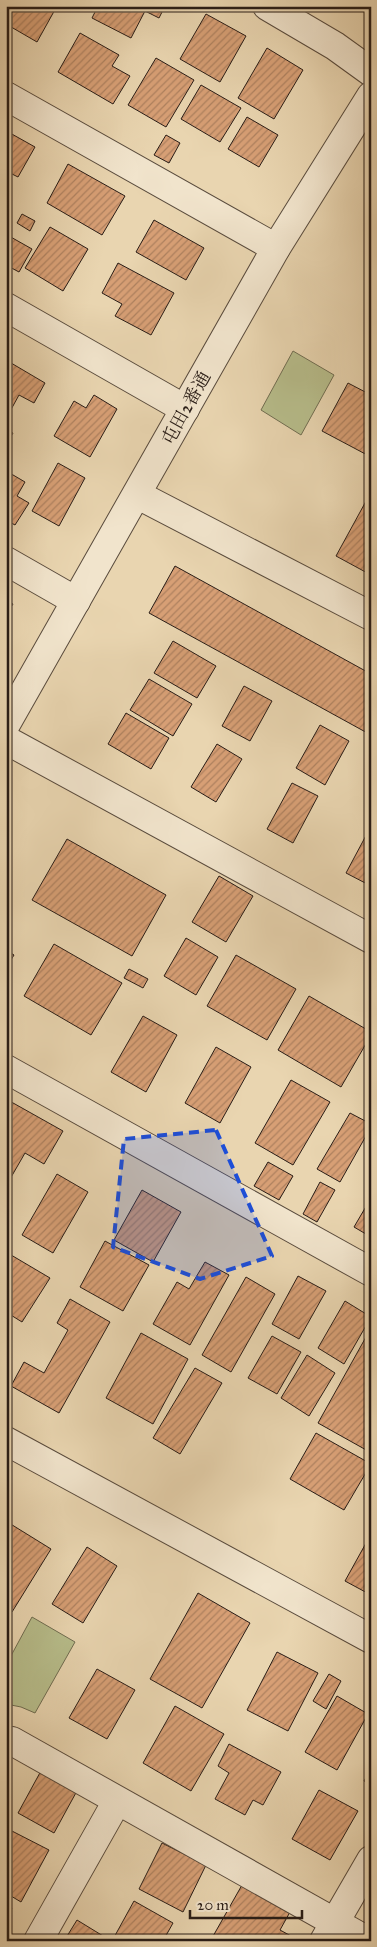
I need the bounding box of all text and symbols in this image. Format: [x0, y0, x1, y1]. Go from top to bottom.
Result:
street label: 屯田2番通 [157, 367, 215, 449]
scale bar [190, 1887, 302, 1919]
text: 20 m [197, 1896, 229, 1914]

